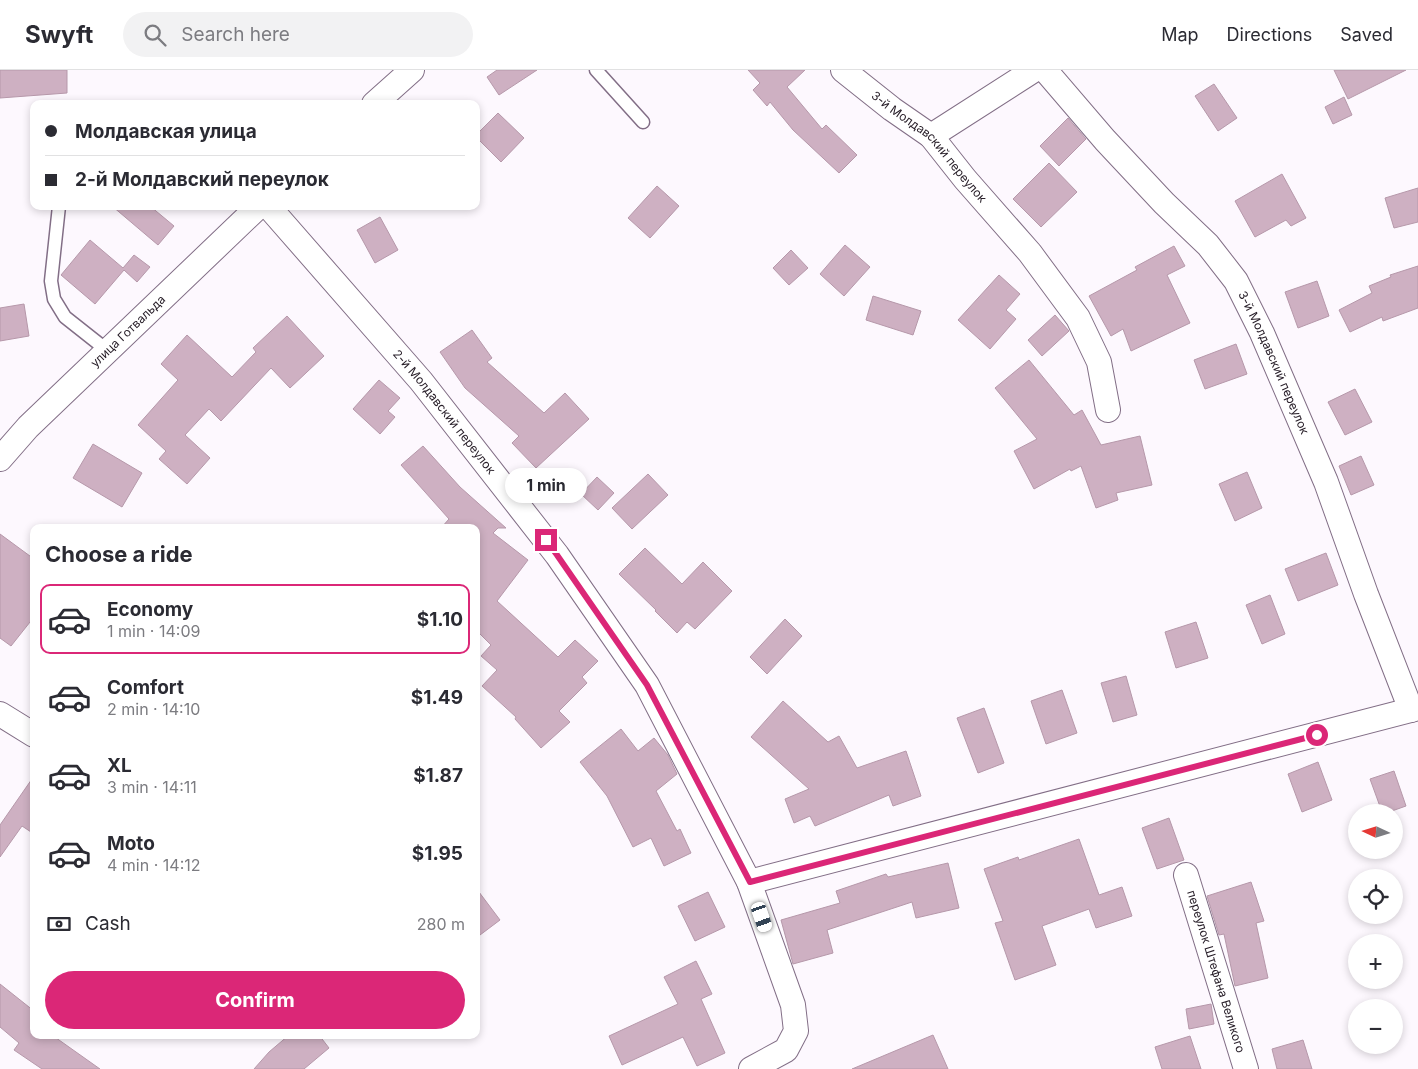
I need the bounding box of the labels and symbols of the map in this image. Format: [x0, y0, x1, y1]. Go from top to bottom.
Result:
street label: 3-й Молдавский переулок [869, 88, 990, 206]
street label: 3-й Молдавский переулок [1235, 288, 1313, 437]
street label: улица Готвальда [87, 292, 168, 370]
street label: 2-й Молдавский переулок [390, 346, 499, 477]
callout: 1 min [505, 468, 587, 502]
route end [535, 529, 557, 551]
route start [1306, 724, 1328, 746]
north arrow [1348, 804, 1402, 859]
street label: переулок Штефана Великого [1184, 888, 1249, 1054]
car [750, 900, 773, 934]

